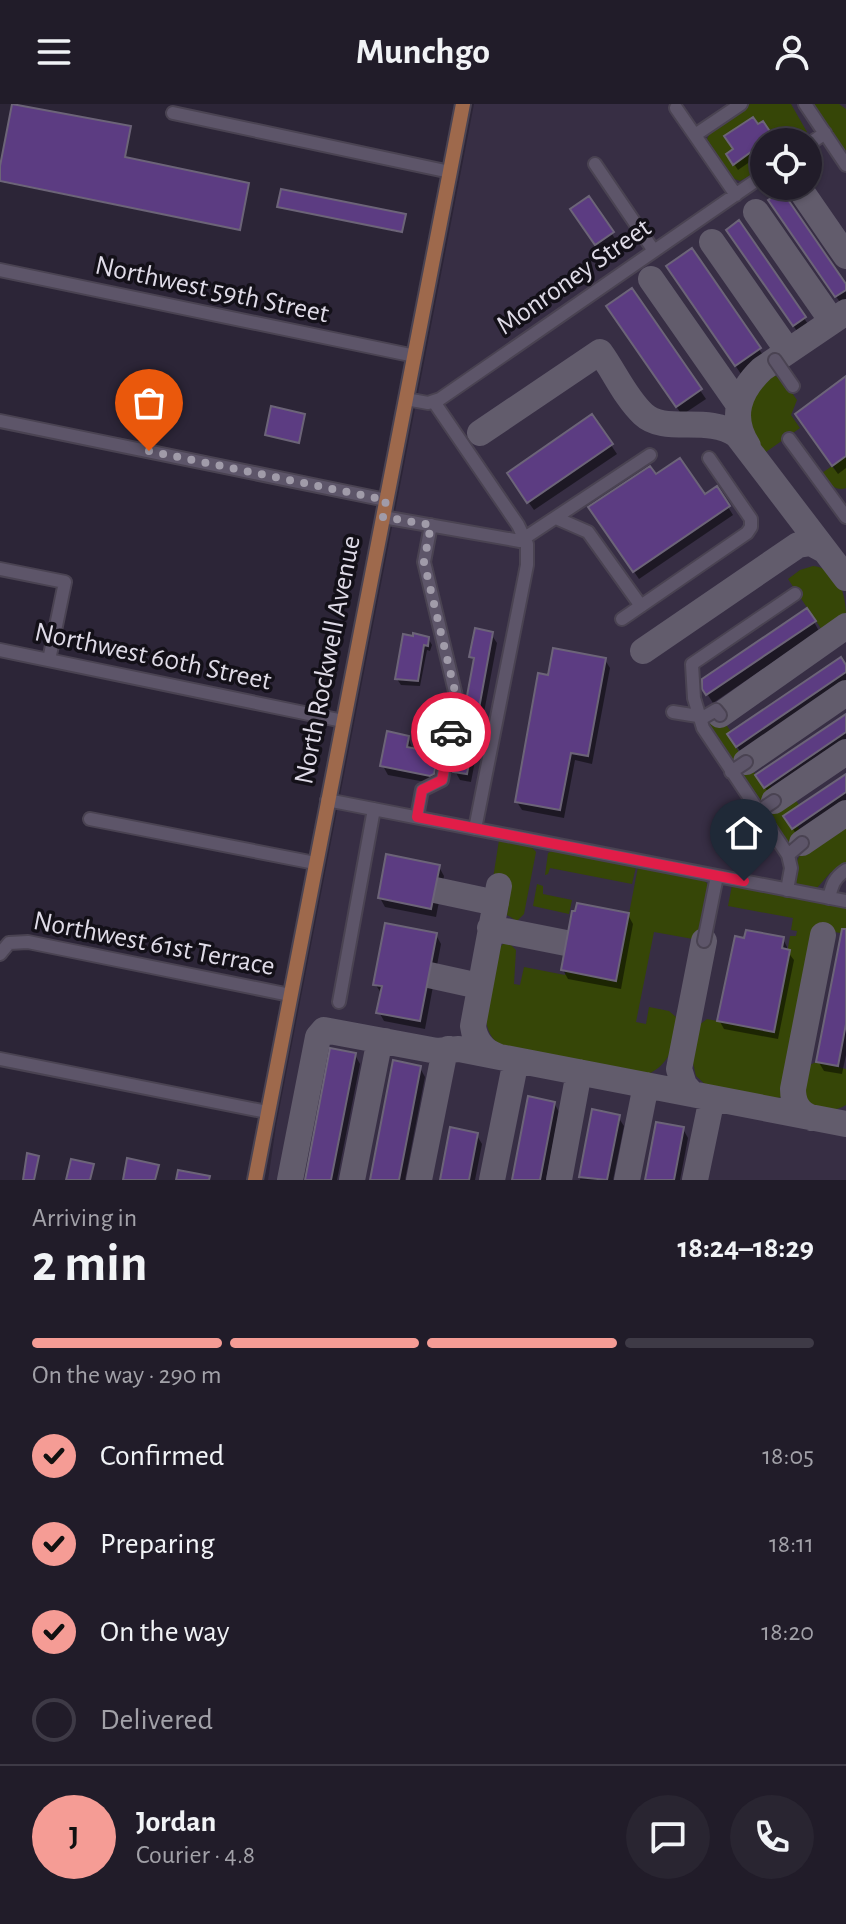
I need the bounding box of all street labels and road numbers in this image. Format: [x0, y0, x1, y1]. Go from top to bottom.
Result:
street label: Monroney Street [492, 213, 656, 341]
street label: Northwest 59th Street [93, 252, 331, 328]
street label: North Rockwell Avenue [290, 533, 366, 787]
street label: Northwest 60th Street [32, 618, 274, 696]
street label: Northwest 61st Terrace [31, 907, 277, 981]

